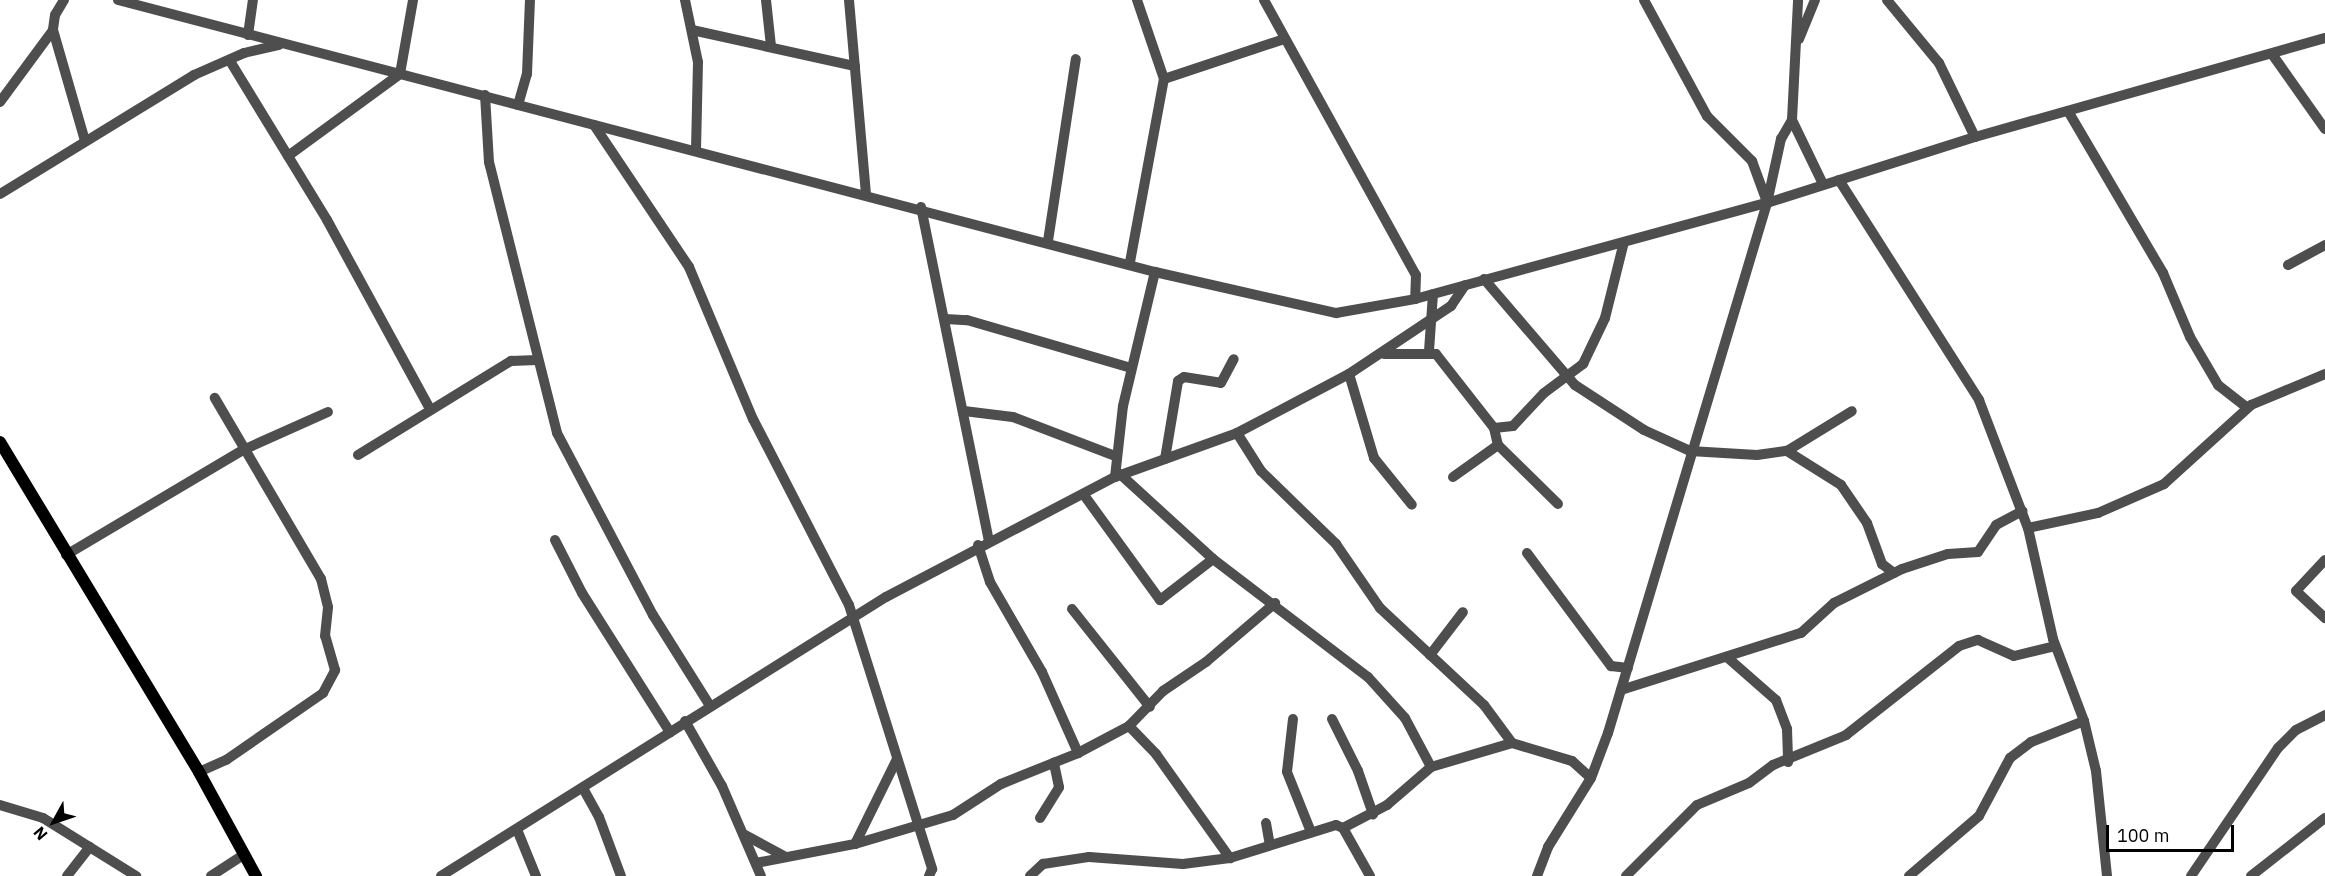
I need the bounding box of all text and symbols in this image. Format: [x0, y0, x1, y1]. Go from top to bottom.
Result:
north arrow [24, 792, 84, 852]
scale bar [2109, 813, 2236, 851]
text: N [29, 823, 52, 844]
text: 100 m [2117, 824, 2169, 847]

